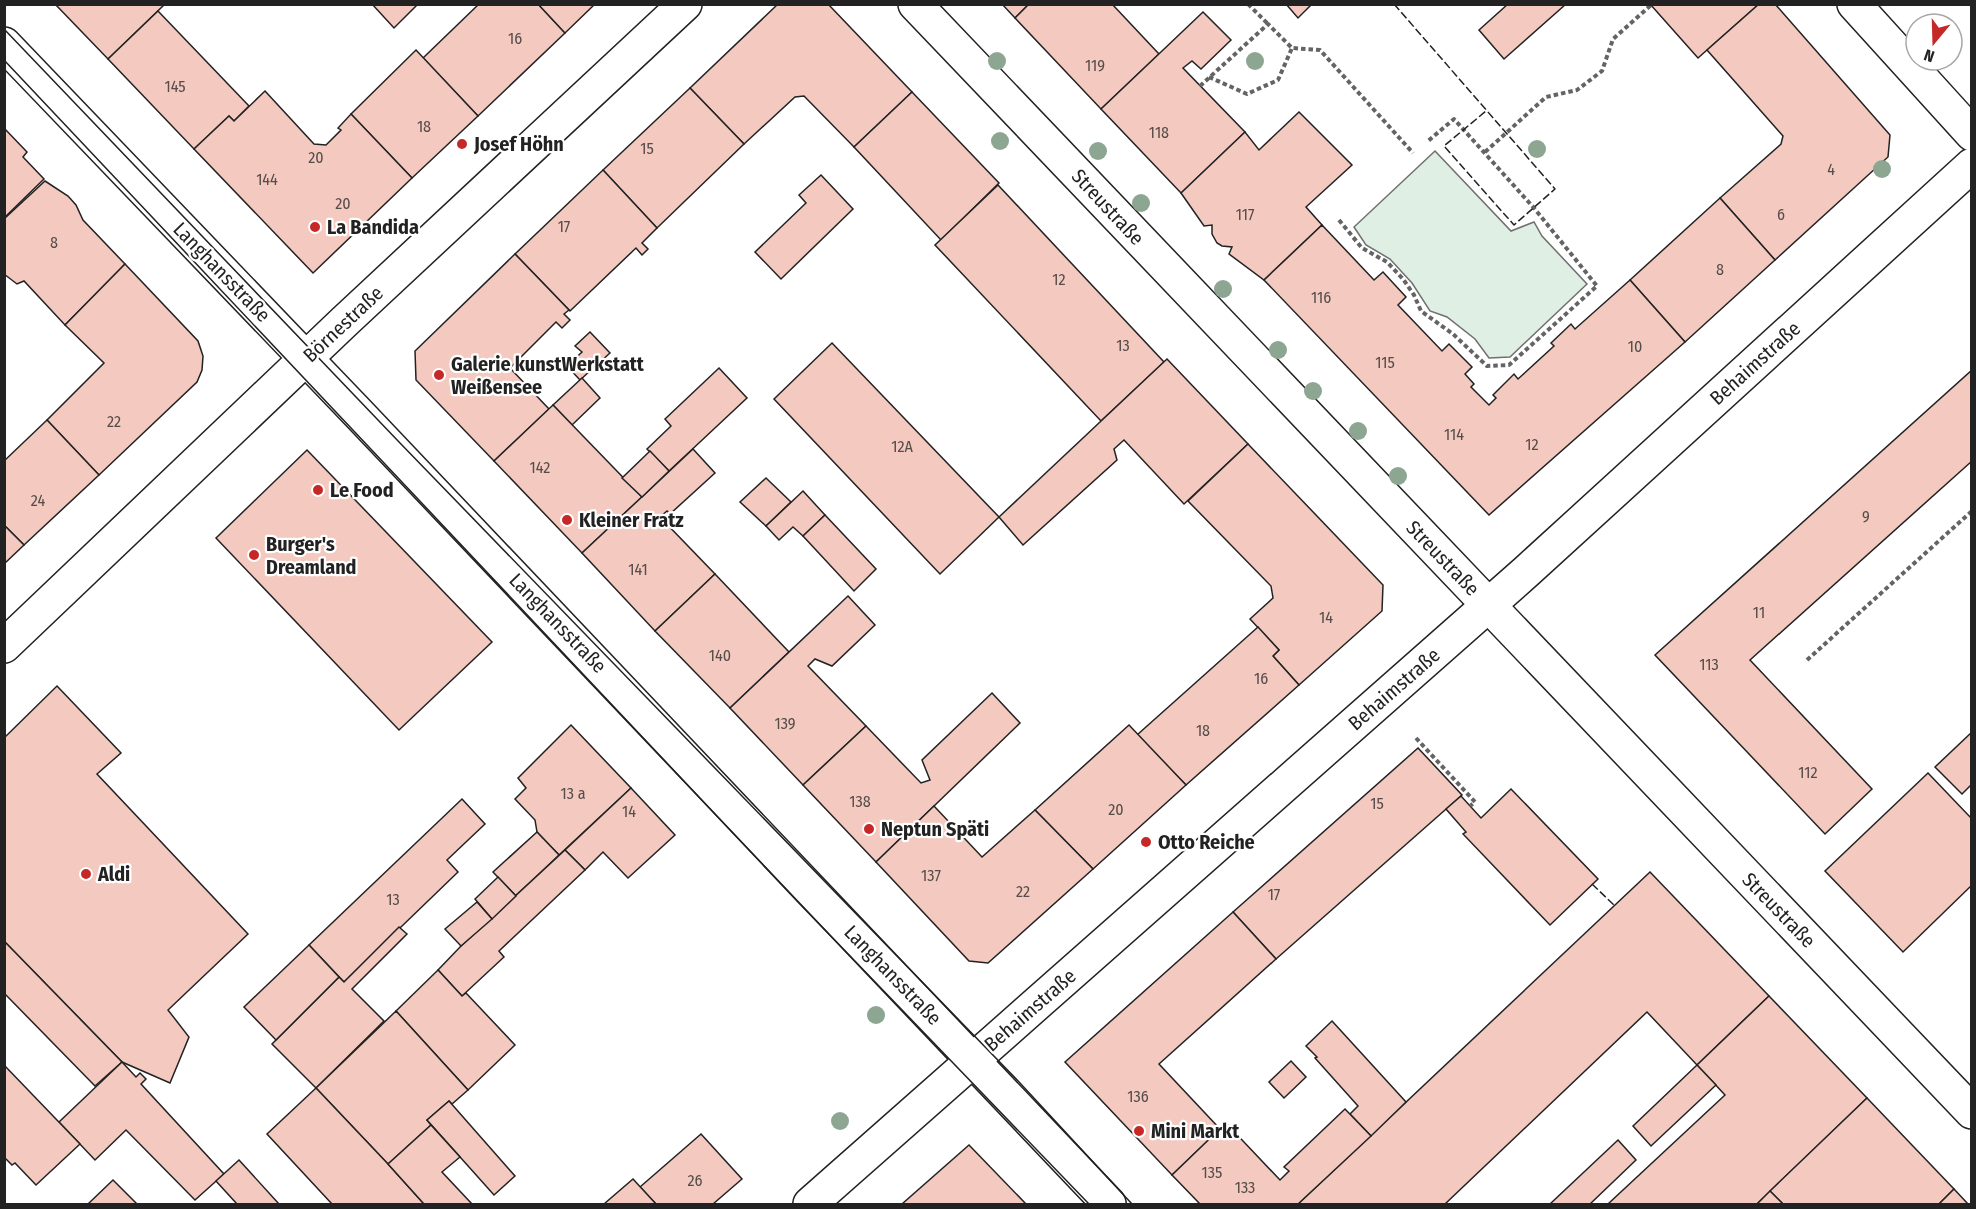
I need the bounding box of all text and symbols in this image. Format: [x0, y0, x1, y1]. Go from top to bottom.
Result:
north arrow [1904, 12, 1964, 72]
house number: 16 [508, 29, 522, 48]
text: N [1922, 45, 1937, 66]
house number: 119 [1085, 56, 1105, 75]
house number: 145 [164, 77, 186, 96]
house number: 18 [417, 117, 431, 136]
house number: 118 [1149, 123, 1169, 142]
place label: Josef Höhn [473, 132, 564, 156]
marker: Josef Höhn [455, 137, 469, 151]
house number: 15 [640, 139, 654, 158]
house number: 20 [308, 148, 324, 167]
house number: 4 [1827, 160, 1835, 179]
street label: Streustraße [1067, 164, 1149, 250]
house number: 144 [256, 170, 278, 189]
house number: 20 [335, 194, 351, 213]
house number: 117 [1236, 205, 1255, 224]
house number: 6 [1777, 205, 1785, 224]
place label: La Bandida [327, 215, 419, 239]
street label: Langhansstraße [168, 217, 276, 327]
house number: 17 [558, 217, 571, 236]
marker: La Bandida [308, 220, 322, 234]
house number: 8 [50, 233, 58, 252]
house number: 8 [1716, 260, 1724, 279]
house number: 12 [1052, 270, 1066, 289]
street label: Börnestraße [298, 281, 388, 367]
house number: 116 [1311, 288, 1331, 307]
street label: Behaimstraße [1705, 316, 1805, 410]
house number: 13 [1116, 336, 1130, 355]
house number: 10 [1628, 337, 1642, 356]
place label: Galerie kunstWerkstatt Weißensee [451, 352, 645, 399]
house number: 115 [1375, 353, 1395, 372]
marker: Galerie kunstWerkstatt Weißensee [432, 368, 446, 382]
house number: 22 [107, 412, 121, 431]
house number: 114 [1444, 425, 1464, 444]
house number: 12 [1525, 435, 1539, 454]
house number: 12A [891, 437, 913, 456]
house number: 142 [530, 458, 550, 477]
place label: Le Food [330, 478, 394, 502]
marker: Le Food [311, 483, 325, 497]
house number: 24 [31, 491, 45, 510]
house number: 9 [1862, 507, 1870, 526]
place label: Kleiner Fratz [579, 508, 684, 532]
marker: Kleiner Fratz [560, 513, 574, 527]
street label: Streustraße [1401, 515, 1485, 601]
place label: Burger's Dreamland [266, 532, 357, 579]
marker: Burger's Dreamland [247, 548, 261, 562]
house number: 141 [628, 560, 648, 579]
street label: Langhansstraße [504, 568, 612, 678]
house number: 11 [1753, 603, 1765, 622]
house number: 14 [1319, 608, 1333, 627]
street label: Behaimstraße [1343, 643, 1445, 735]
house number: 140 [709, 646, 731, 665]
house number: 113 [1699, 655, 1719, 674]
house number: 16 [1254, 669, 1268, 688]
house number: 139 [774, 714, 796, 733]
house number: 18 [1196, 721, 1210, 740]
house number: 112 [1798, 763, 1818, 782]
house number: 13 a [560, 784, 586, 803]
house number: 138 [849, 792, 871, 811]
house number: 15 [1370, 794, 1384, 813]
house number: 20 [1108, 800, 1124, 819]
house number: 14 [622, 802, 636, 821]
place label: Neptun Späti [881, 817, 989, 841]
marker: Neptun Späti [862, 822, 876, 836]
place label: Otto Reiche [1158, 830, 1255, 854]
marker: Otto Reiche [1139, 835, 1153, 849]
place label: Aldi [97, 862, 130, 886]
house number: 137 [921, 866, 941, 885]
marker: Aldi [79, 867, 93, 881]
street label: Streustraße [1737, 867, 1821, 953]
house number: 22 [1016, 882, 1030, 901]
house number: 17 [1268, 885, 1281, 904]
house number: 13 [386, 890, 400, 909]
street label: Langhansstraße [839, 920, 947, 1030]
street label: Behaimstraße [979, 964, 1081, 1056]
house number: 136 [1127, 1087, 1149, 1106]
place label: Mini Markt [1151, 1119, 1240, 1143]
marker: Mini Markt [1132, 1124, 1146, 1138]
house number: 135 [1202, 1163, 1222, 1182]
house number: 26 [688, 1171, 703, 1190]
house number: 133 [1235, 1178, 1255, 1197]

